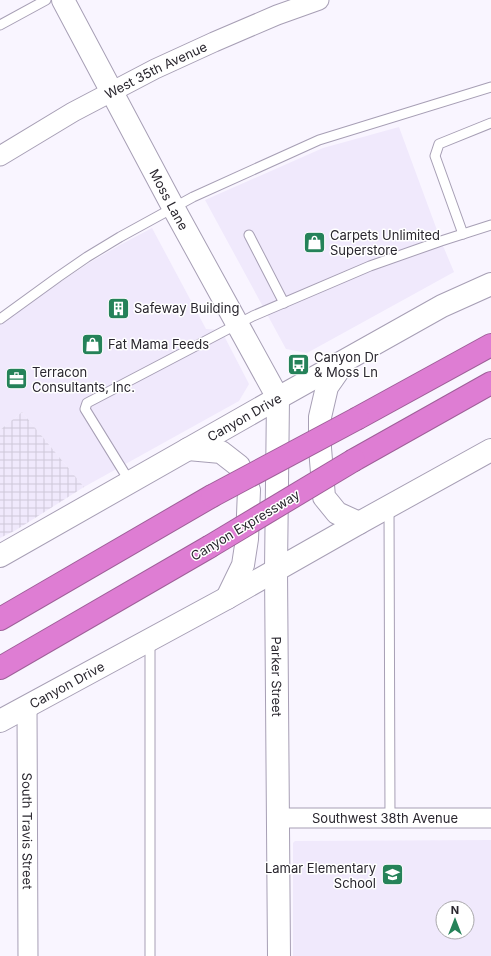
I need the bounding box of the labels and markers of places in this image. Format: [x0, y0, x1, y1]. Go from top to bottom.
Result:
place label: Carpets Unlimited Superstore [330, 227, 440, 258]
shop icon: Carpets Unlimited Superstore [302, 229, 328, 255]
building icon: Safeway Building [105, 295, 131, 321]
place label: Safeway Building [134, 300, 239, 316]
shop icon: Fat Mama Feeds [79, 331, 105, 357]
place label: Fat Mama Feeds [108, 336, 209, 352]
place label: Canyon Dr & Moss Ln [314, 349, 379, 380]
bus stop icon: Canyon Dr & Moss Ln [286, 351, 312, 377]
place label: Terracon Consultants, Inc. [32, 364, 135, 395]
office icon: Terracon Consultants, Inc. [4, 366, 30, 392]
place label: Lamar Elementary School [265, 860, 376, 891]
school or university icon: Lamar Elementary School [379, 862, 405, 888]

